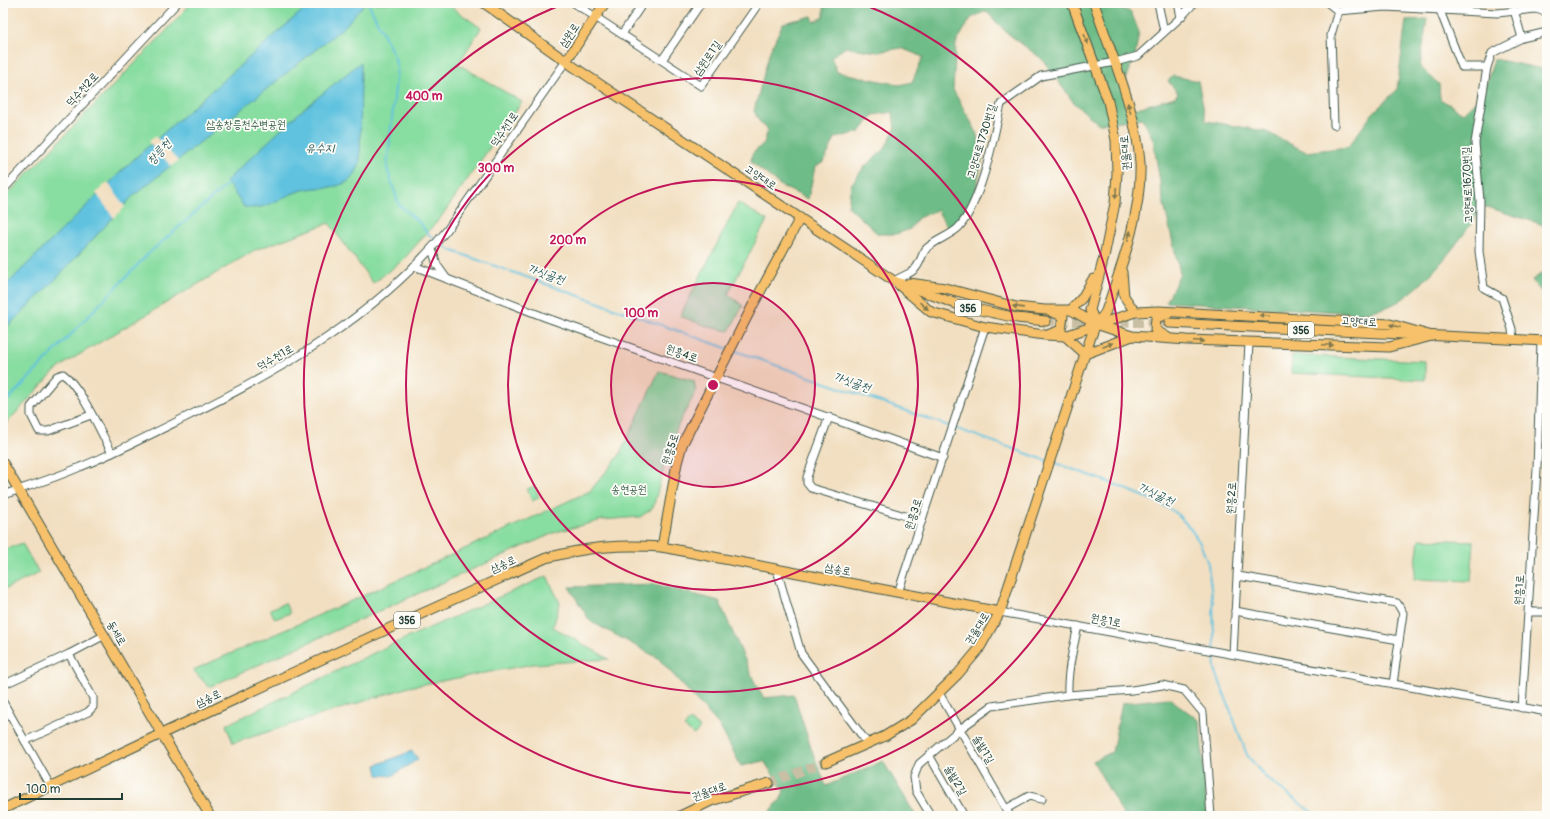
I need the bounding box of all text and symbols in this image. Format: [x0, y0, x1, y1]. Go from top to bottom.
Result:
street label: 삼원로 [557, 21, 582, 50]
one-way arrow [1084, 34, 1090, 46]
street label: 삼원로1길 [691, 38, 724, 78]
street label: 덕수천2로 [63, 70, 101, 109]
text: 400 m [405, 89, 443, 104]
street label: 고양대로1730번길 [964, 102, 999, 180]
one-way arrow [1126, 102, 1132, 114]
street label: 덕수천1로 [488, 109, 521, 149]
park label: 삼송창릉천수변공원 [206, 118, 286, 131]
street label: 권율대로 [1117, 135, 1134, 171]
water label: 창릉천 [144, 136, 176, 168]
water label: 유수지 [306, 141, 336, 156]
street label: 고양대로1670번길 [1460, 146, 1475, 224]
text: 300 m [478, 161, 515, 176]
street label: 고양대로 [742, 162, 779, 193]
one-way arrow [1113, 187, 1119, 200]
one-way arrow [1126, 230, 1132, 242]
text: 200 m [550, 233, 587, 248]
water label: 가싯골천 [525, 261, 568, 288]
road number: 356 [955, 300, 981, 316]
one-way arrow [918, 301, 929, 310]
one-way arrow [1012, 304, 1024, 310]
text: 100 m [624, 306, 659, 321]
one-way arrow [1258, 313, 1271, 319]
street label: 고양대로 [1341, 314, 1377, 329]
road number: 356 [1288, 322, 1314, 338]
one-way arrow [1388, 322, 1401, 328]
one-way arrow [1193, 337, 1205, 344]
one-way arrow [1103, 341, 1115, 347]
street label: 덕수천1로 [255, 342, 296, 373]
street label: 원흥4로 [664, 342, 700, 365]
one-way arrow [1322, 342, 1335, 348]
water label: 가싯골천 [831, 369, 874, 396]
centre of rings [706, 378, 720, 392]
street label: 원흥5로 [659, 432, 682, 467]
water label: 가싯골천 [1135, 479, 1178, 510]
street label: 원흥2로 [1224, 481, 1239, 515]
park label: 송현공원 [611, 483, 647, 496]
street label: 원흥3로 [902, 496, 925, 532]
street label: 삼송로 [488, 553, 518, 576]
street label: 삼송로 [824, 561, 852, 578]
street label: 원흥1로 [1512, 574, 1527, 606]
street label: 권율대로 [963, 610, 992, 647]
street label: 원흥1로 [1090, 611, 1122, 630]
road number: 356 [394, 612, 420, 628]
street label: 동세로 [104, 618, 129, 648]
street label: 삼송로 [193, 687, 223, 710]
street label: 솔밭1길 [970, 733, 997, 766]
street label: 솔밭2길 [942, 763, 969, 798]
scale bar [20, 775, 122, 801]
street label: 권율대로 [690, 779, 728, 804]
text: 100 m [26, 782, 61, 797]

